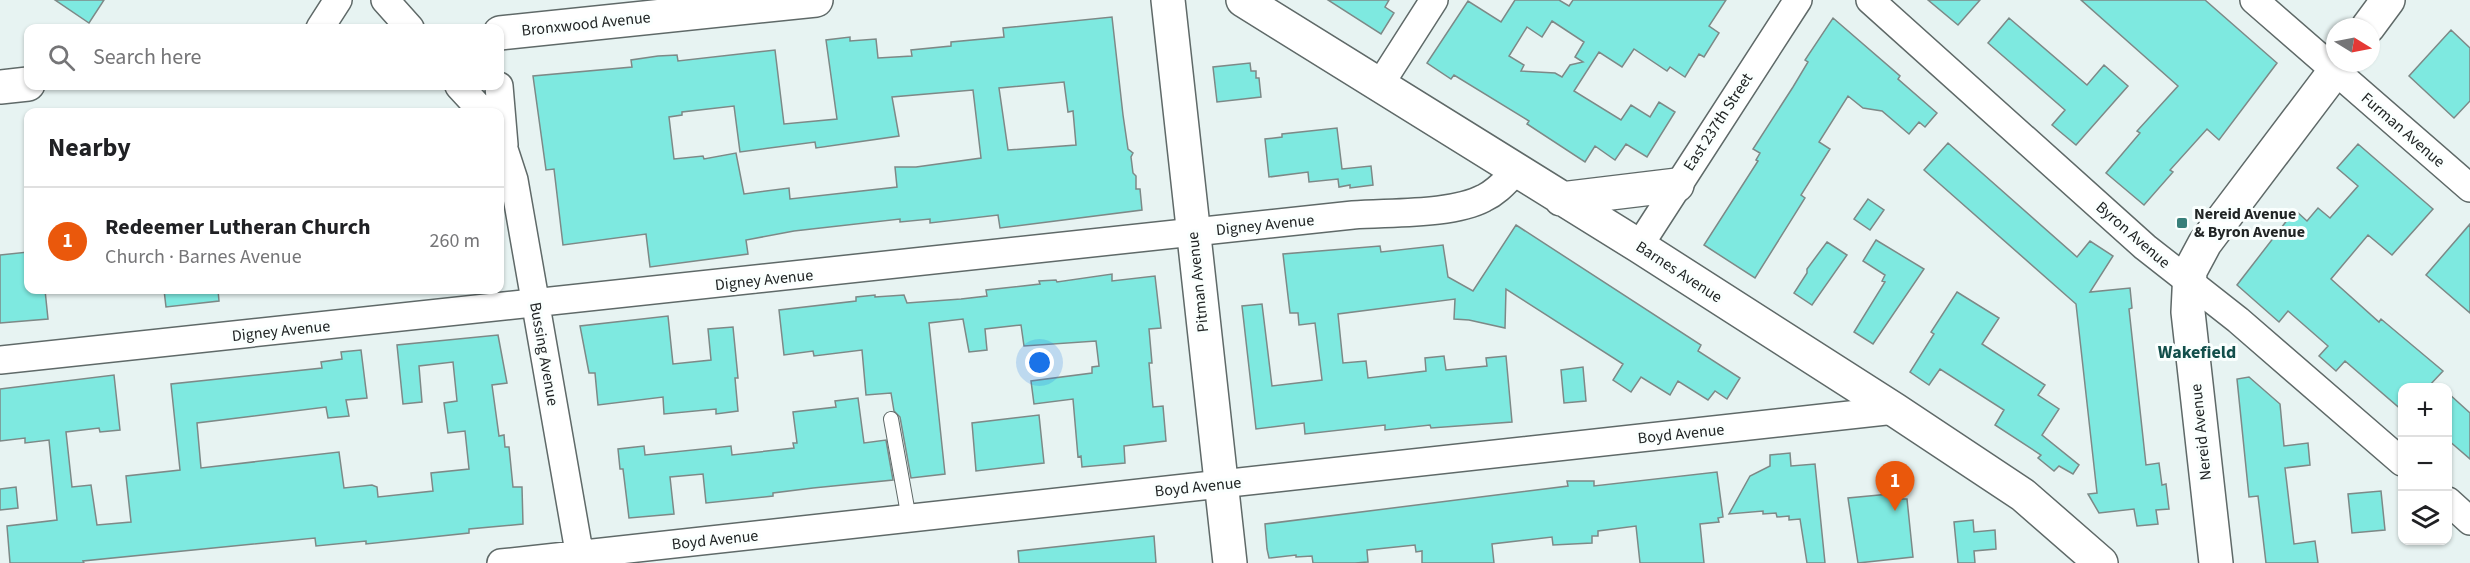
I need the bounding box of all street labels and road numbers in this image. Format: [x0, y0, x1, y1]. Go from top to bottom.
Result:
street label: Bronxwood Avenue [520, 6, 652, 42]
street label: East 237th Street [1678, 68, 1758, 175]
street label: Furman Avenue [2356, 87, 2450, 173]
street label: Byron Avenue [2091, 197, 2175, 274]
street label: Digney Avenue [1215, 209, 1315, 241]
street label: Pitman Avenue [1182, 231, 1214, 333]
street label: Barnes Avenue [1632, 236, 1727, 308]
street label: Digney Avenue [714, 264, 814, 296]
street label: Bussing Avenue [524, 300, 564, 408]
street label: Digney Avenue [231, 315, 331, 347]
street label: Nereid Avenue [2185, 383, 2217, 481]
street label: Boyd Avenue [1637, 419, 1725, 449]
street label: Boyd Avenue [1154, 472, 1242, 502]
street label: Boyd Avenue [671, 525, 759, 555]

